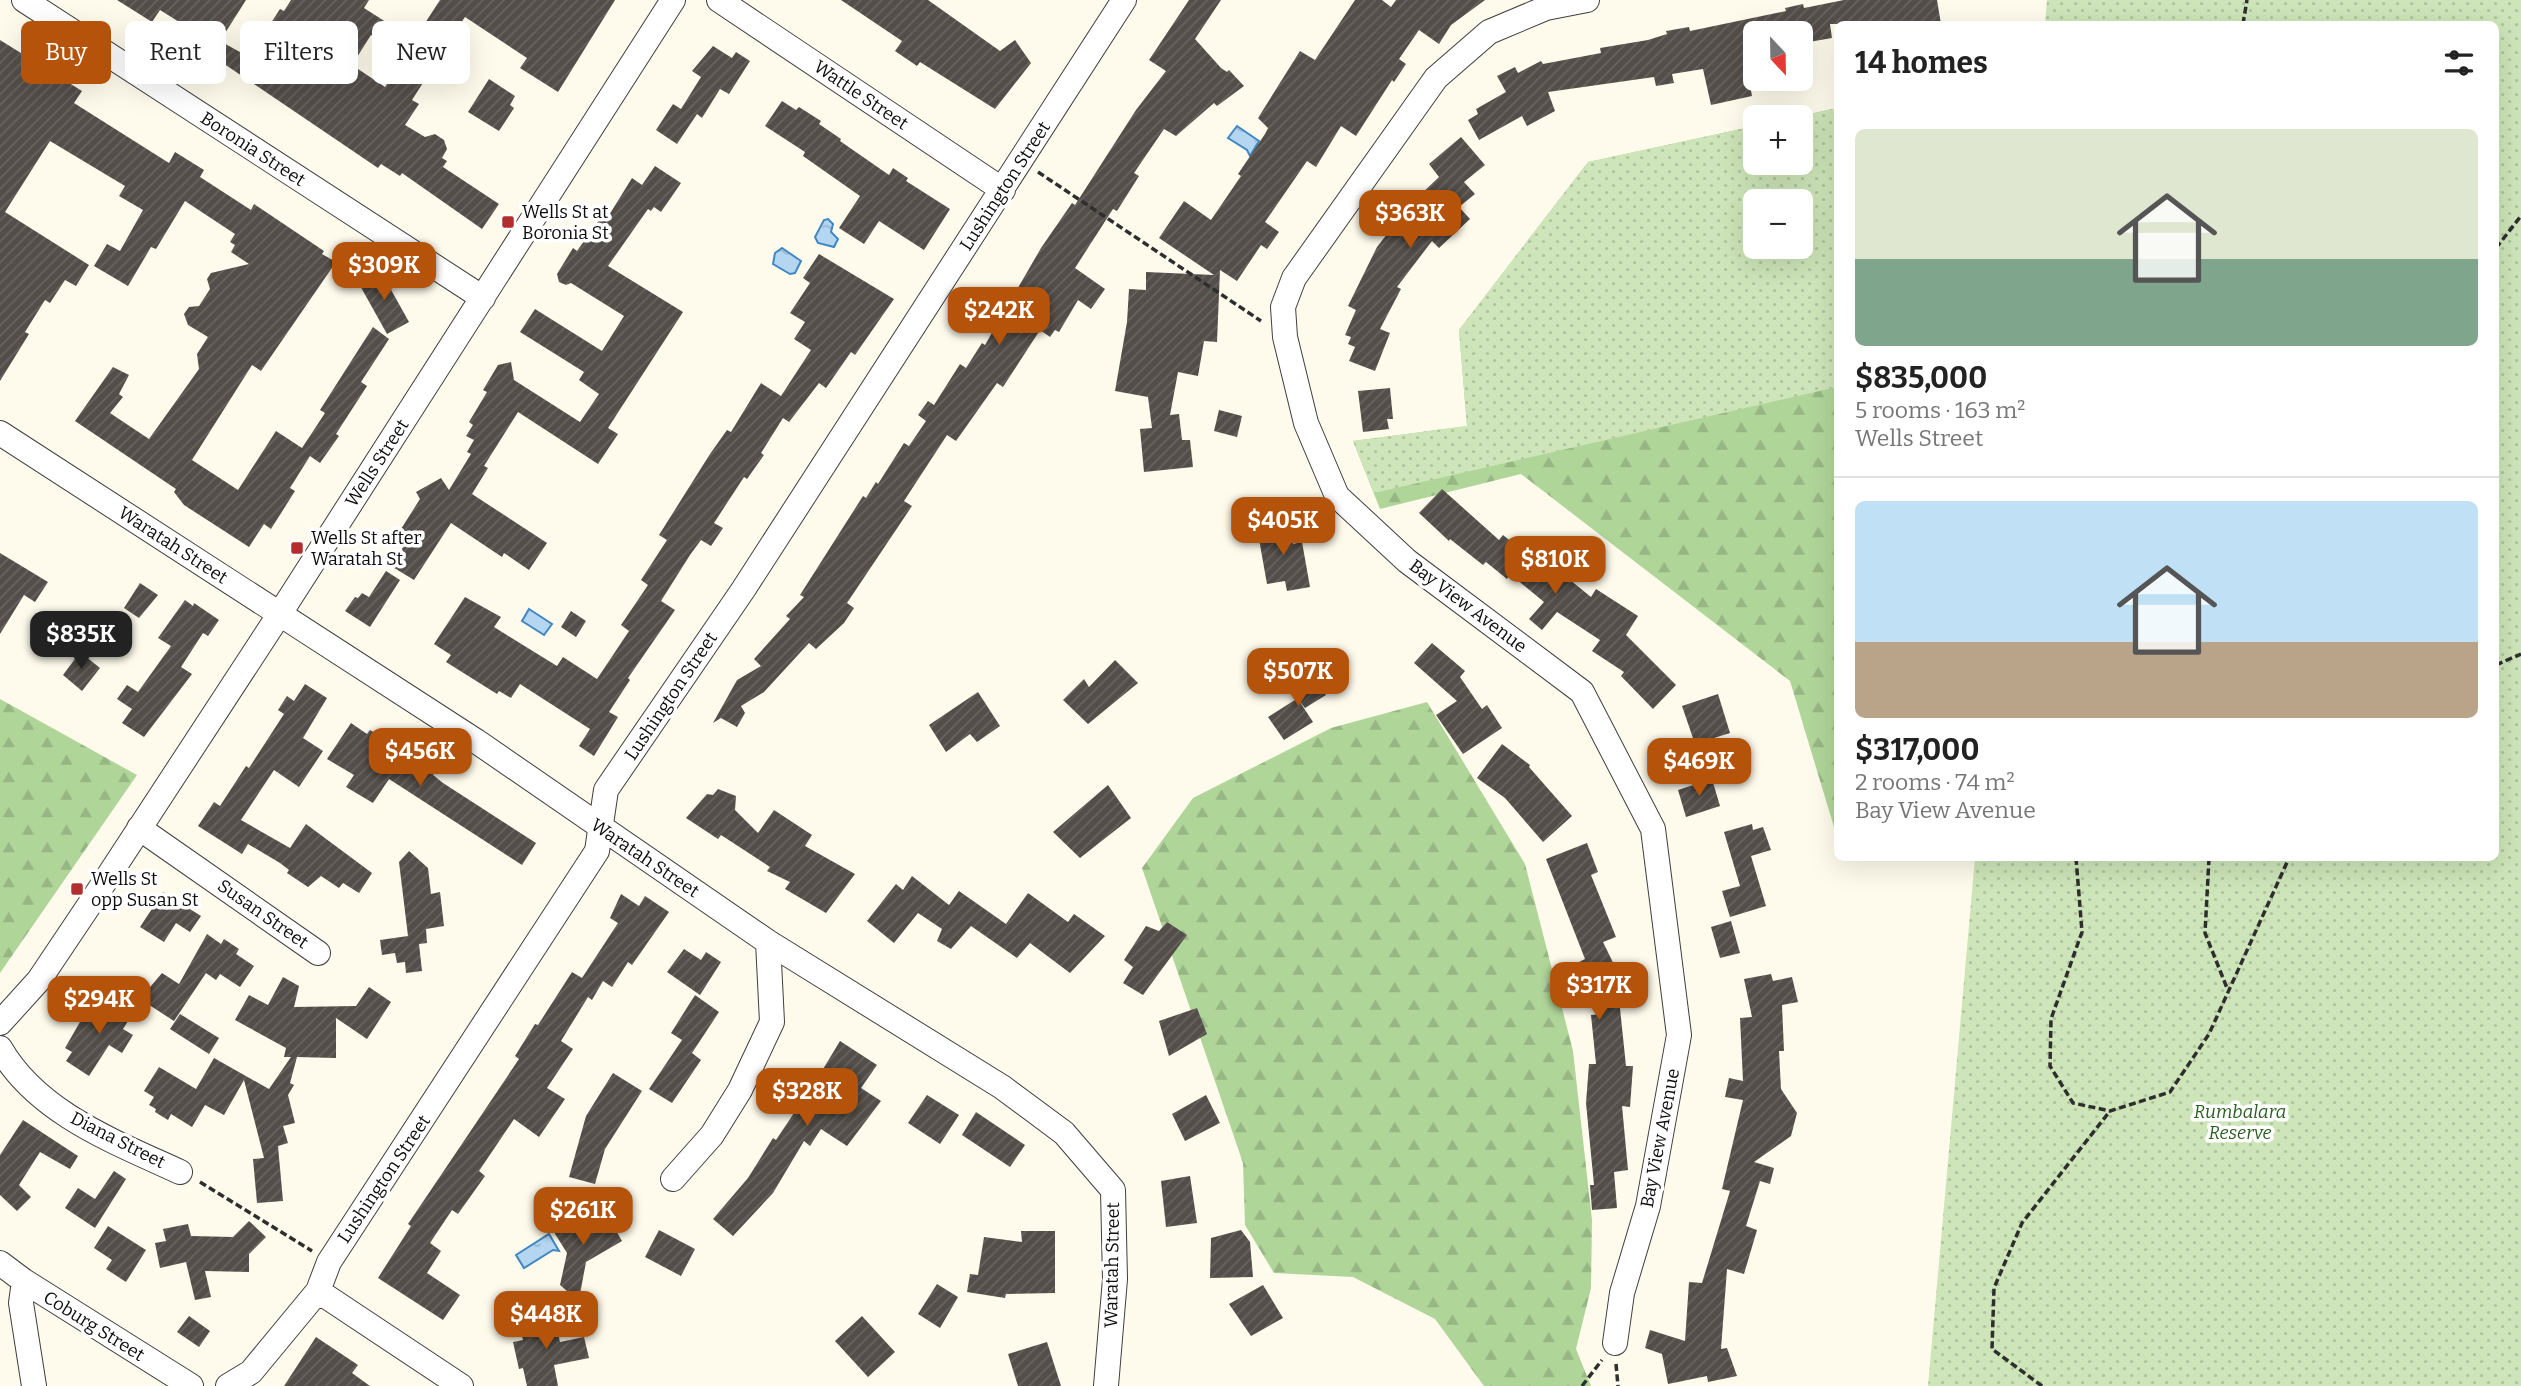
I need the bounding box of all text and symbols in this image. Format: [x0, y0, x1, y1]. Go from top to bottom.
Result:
chip: Buy [21, 21, 111, 84]
chip: Rent [125, 21, 226, 84]
chip: Filters [240, 21, 358, 84]
chip: New [372, 21, 470, 84]
north arrow [1743, 21, 1813, 91]
map controls [1743, 21, 1813, 259]
icon: filters [2440, 44, 2478, 82]
text: 14 homes [1855, 45, 1988, 81]
street label: Wattle Street [810, 55, 913, 135]
button: + [1743, 105, 1813, 175]
street label: Boronia Street [197, 107, 310, 191]
street label: Lushington Street [955, 117, 1055, 255]
icon: home [2104, 175, 2230, 301]
button: − [1743, 189, 1813, 259]
pin: $363K [1361, 190, 1459, 250]
text: $363K [1375, 199, 1445, 227]
place label: Wells St at Boronia St [522, 201, 609, 244]
marker: Wells St at Boronia St [500, 214, 516, 230]
pin: $309K [335, 243, 433, 302]
text: $309K [348, 251, 420, 279]
pin: $242K [950, 288, 1048, 347]
text: $242K [964, 296, 1034, 324]
text: $835,000 [1855, 360, 1987, 396]
text: 5 rooms · 163 m² [1855, 396, 2025, 424]
street label: Wells Street [340, 415, 414, 511]
text: Wells Street [1855, 424, 1983, 452]
pin: $405K [1234, 498, 1332, 557]
street label: Waratah Street [114, 502, 232, 589]
text: $405K [1247, 506, 1319, 534]
place label: Wells St after Waratah St [311, 527, 422, 570]
pin: $810K [1506, 536, 1604, 596]
marker: Wells St after Waratah St [289, 540, 305, 556]
text: $810K [1521, 545, 1589, 573]
icon: home [2104, 547, 2230, 673]
street label: Bay View Avenue [1405, 555, 1531, 657]
pin: $835K [32, 612, 130, 671]
text: $835K [46, 620, 116, 648]
street label: Lushington Street [620, 627, 722, 764]
pin: $507K [1249, 648, 1347, 708]
text: $507K [1263, 657, 1333, 685]
pin: $456K [371, 728, 469, 788]
text: $317,000 [1855, 732, 1979, 768]
text: $456K [385, 737, 455, 765]
pin: $469K [1650, 738, 1748, 798]
text: $469K [1663, 747, 1735, 775]
text: 2 rooms · 74 m² [1855, 768, 2015, 796]
text: Bay View Avenue [1855, 796, 2036, 824]
street label: Waratah Street [587, 814, 704, 903]
place label: Wells St opp Susan St [91, 868, 199, 911]
street label: Susan Street [213, 875, 313, 954]
marker: Wells St opp Susan St [69, 881, 85, 897]
pin: $317K [1550, 962, 1648, 1022]
text: $317K [1566, 971, 1632, 999]
pin: $294K [50, 976, 148, 1036]
text: $294K [63, 985, 135, 1013]
street label: Bay View Avenue [1636, 1066, 1684, 1210]
pin: $328K [758, 1068, 856, 1128]
text: $328K [772, 1077, 842, 1105]
park label: Rumbalara Reserve [2194, 1101, 2286, 1144]
street label: Diana Street [67, 1107, 169, 1173]
street label: Lushington Street [333, 1110, 435, 1247]
pin: $261K [534, 1188, 632, 1247]
text: $261K [550, 1196, 616, 1224]
street label: Waratah Street [1100, 1201, 1124, 1328]
street label: Coburg Street [39, 1286, 149, 1366]
pin: $448K [497, 1292, 595, 1351]
text: $448K [510, 1300, 582, 1328]

